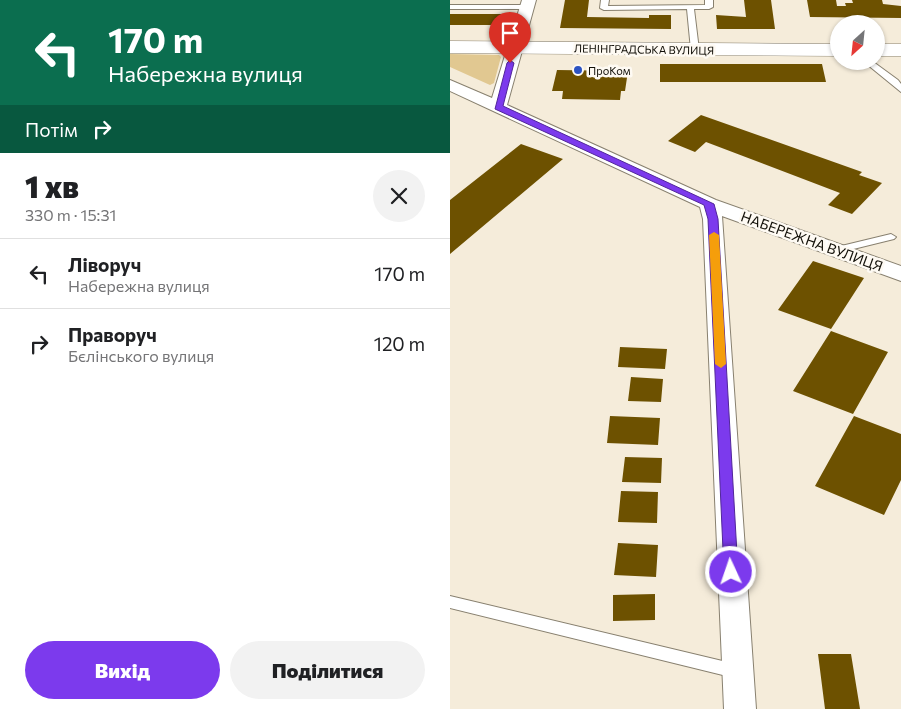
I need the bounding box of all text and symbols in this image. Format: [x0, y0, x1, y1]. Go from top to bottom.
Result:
pin [489, 12, 531, 63]
north arrow [830, 15, 885, 70]
map controls [830, 15, 885, 70]
text: 170 m [108, 17, 203, 60]
icon: arrive [496, 19, 524, 47]
icon: left [25, 20, 90, 85]
street label: ЛЕНІНГРАДСЬКА ВУЛИЦЯ [574, 41, 714, 57]
text: Набережна вулиця [108, 60, 303, 87]
marker: ПроКом [572, 64, 584, 76]
place label: ПроКом [588, 64, 631, 77]
icon: right [88, 115, 116, 143]
text: Потім [25, 118, 78, 141]
text: 1 хв [25, 167, 79, 204]
button: close [373, 170, 425, 222]
text: 330 m · 15:31 [25, 205, 116, 224]
street label: НАБЕРЕЖНА ВУЛИЦЯ [739, 207, 885, 275]
text: Ліворуч [68, 253, 141, 276]
icon: left [25, 260, 53, 288]
text: 170 m [374, 262, 425, 285]
text: Набережна вулиця [68, 276, 210, 295]
text: Праворуч [68, 323, 157, 346]
icon: right [25, 330, 53, 358]
text: 120 m [374, 332, 425, 355]
text: Бєлінського вулиця [68, 346, 214, 365]
position arrow [704, 545, 756, 597]
button: Вихід [25, 641, 220, 699]
button: Поділитися [230, 641, 425, 699]

